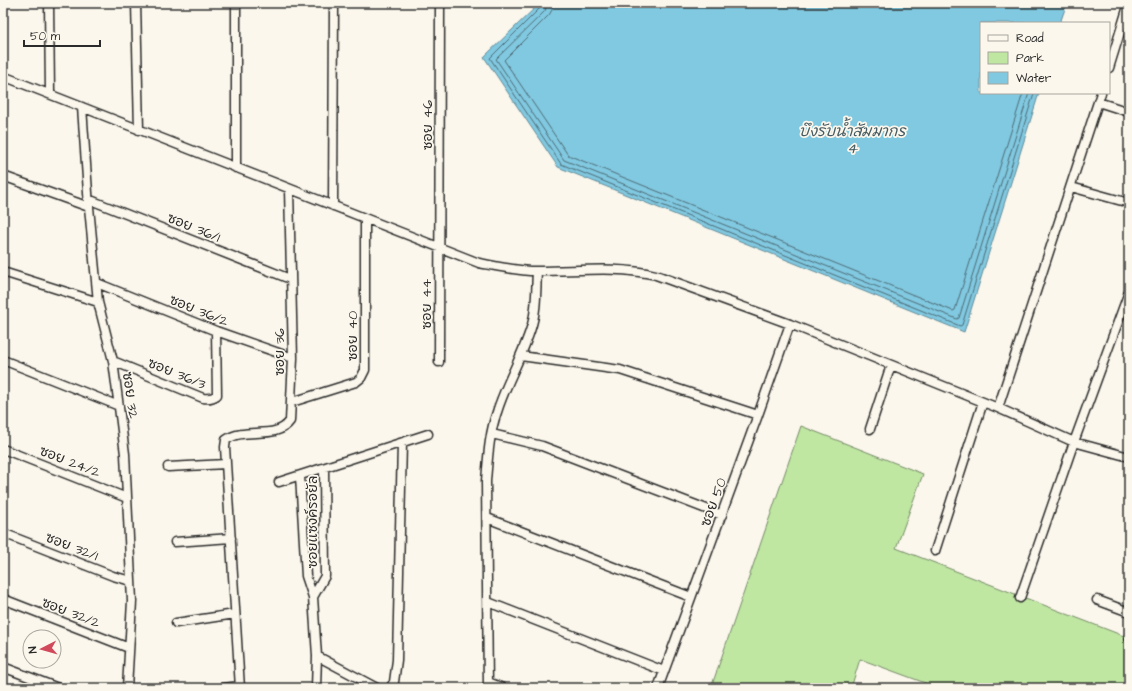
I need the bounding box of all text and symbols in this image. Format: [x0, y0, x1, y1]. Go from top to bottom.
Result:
scale bar [24, 22, 100, 48]
legend [980, 22, 1110, 94]
text: 50 m [30, 28, 61, 45]
text: Road [1016, 30, 1044, 47]
text: Park [1016, 50, 1044, 67]
text: Water [1016, 70, 1052, 87]
street label: ซอย 46 [418, 100, 438, 150]
water label: บึงรับน้ำสัมมากร 4 [799, 117, 907, 159]
street label: ซอย 36/1 [164, 208, 223, 248]
street label: ซอย 44 [417, 278, 437, 329]
street label: ซอย 36/2 [166, 290, 231, 332]
street label: ซอย 40 [343, 311, 363, 361]
street label: ซอย 36 [270, 328, 290, 376]
street label: ซอย 36/3 [145, 353, 209, 395]
street label: ซอย 32 [117, 371, 143, 420]
street label: ซอย 24/2 [36, 441, 103, 483]
street label: ซอยแซงค์รอยัล [303, 475, 323, 569]
street label: ซอย 50 [696, 475, 732, 529]
street label: ซอย 32/1 [42, 528, 101, 566]
street label: ซอย 32/2 [38, 593, 103, 633]
north arrow [22, 629, 62, 669]
text: N [25, 646, 40, 654]

